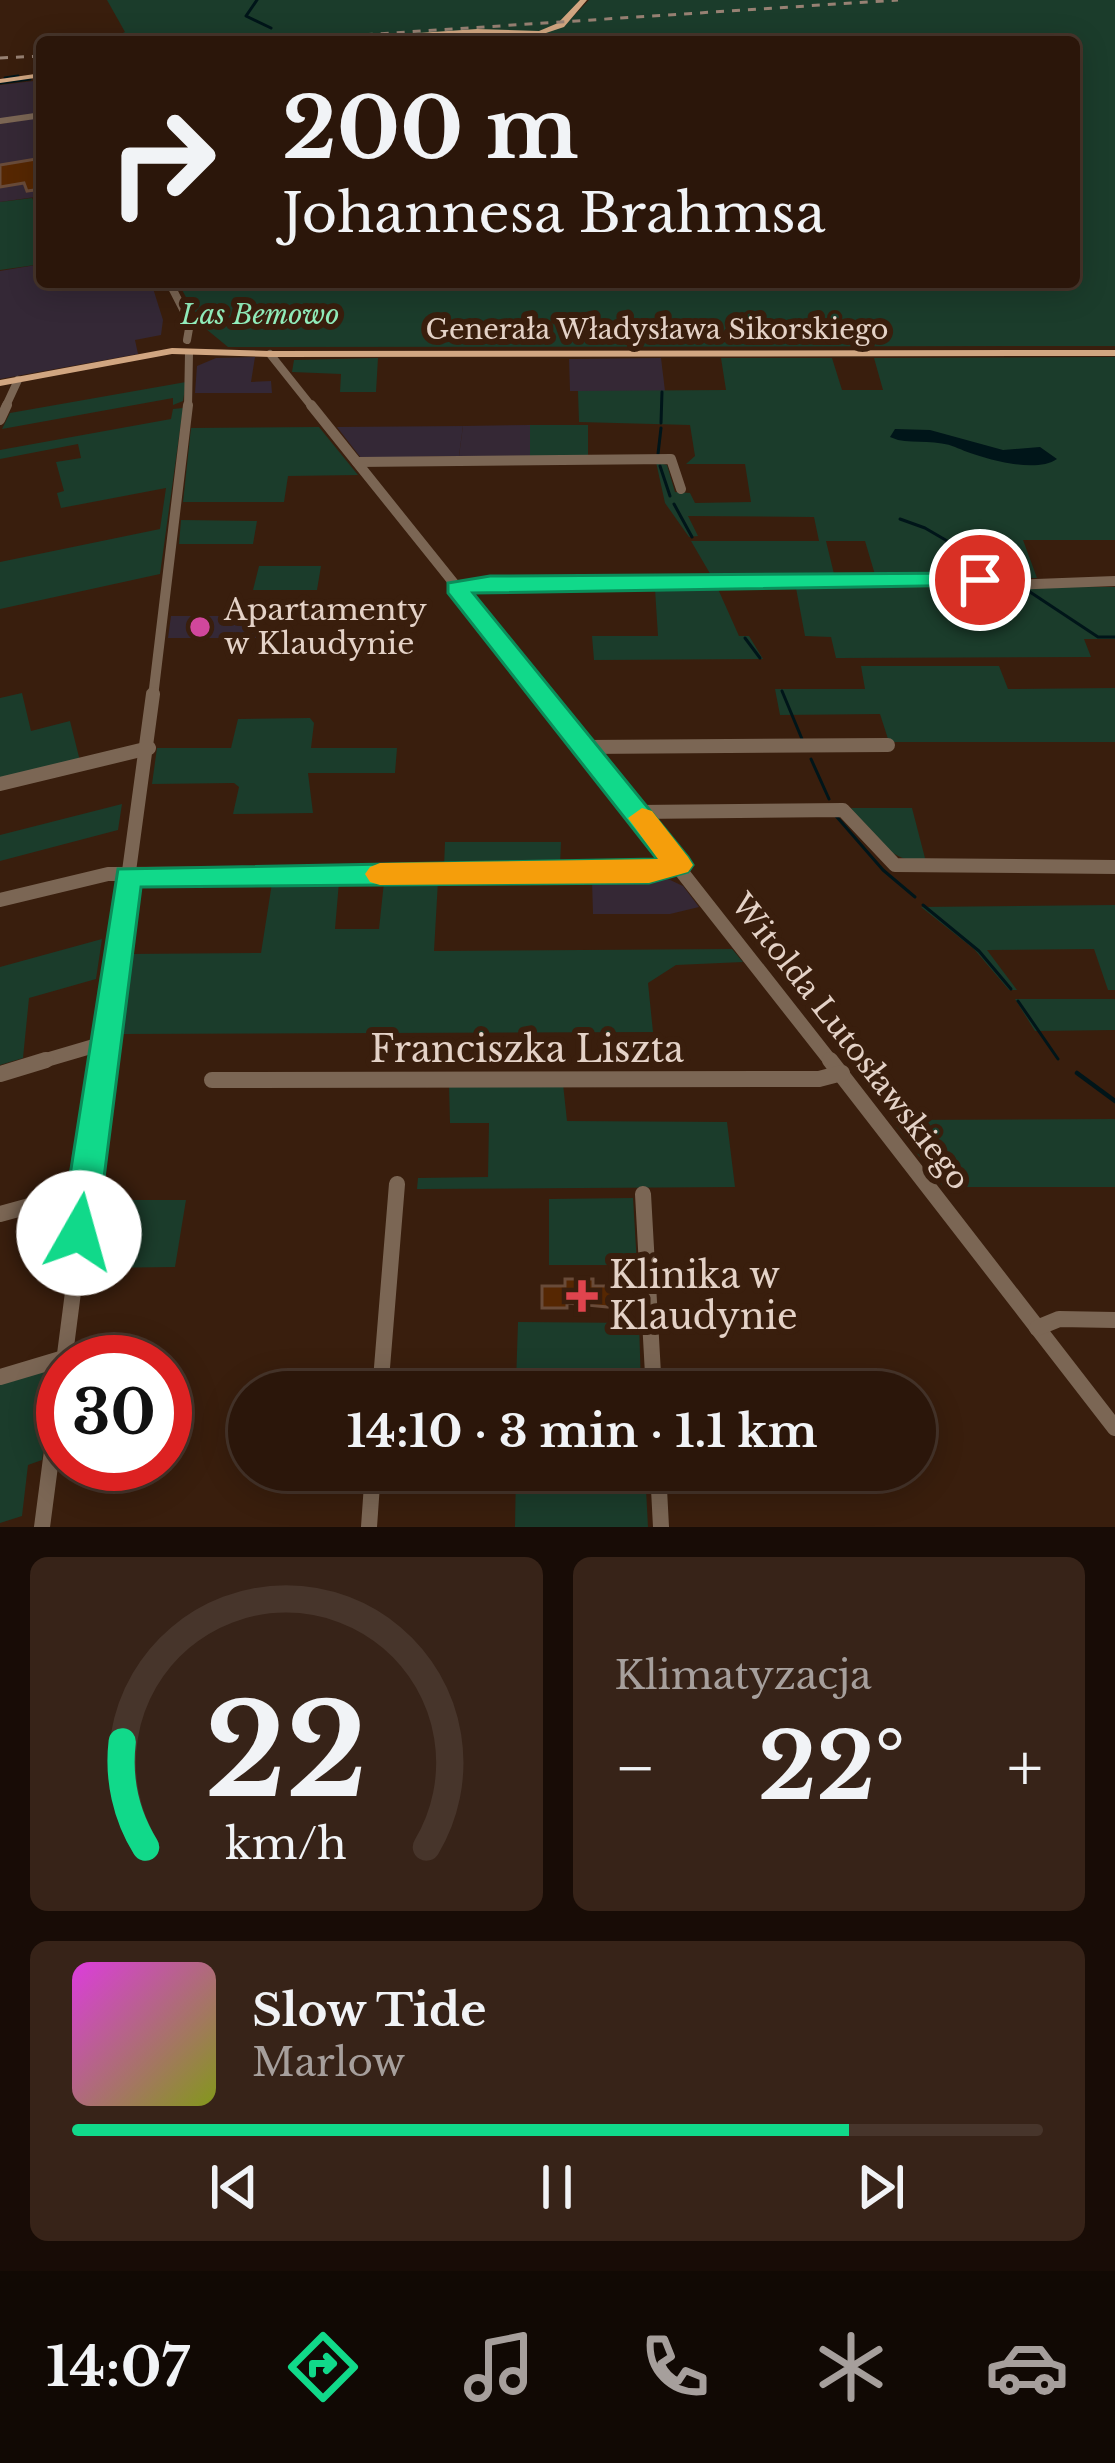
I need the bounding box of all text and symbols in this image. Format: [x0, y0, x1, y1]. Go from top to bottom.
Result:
text: 200 m [282, 77, 579, 181]
icon: right [84, 84, 240, 240]
text: Johannesa Brahmsa [282, 180, 826, 247]
park label: Las Bemowo [180, 298, 339, 331]
street label: Generała Władysława Sikorskiego [426, 313, 888, 346]
pin [929, 529, 1031, 631]
icon: arrive [947, 547, 1013, 613]
place label: Apartamenty w Klaudynie [223, 591, 427, 662]
marker: Apartamenty w Klaudynie [187, 614, 213, 640]
street label: Witolda Lutosławskiego [723, 885, 978, 1197]
street label: Franciszka Liszta [370, 1027, 684, 1072]
position arrow [16, 1170, 142, 1296]
place label: Klinika w Klaudynie [609, 1253, 798, 1339]
marker: Klinika w Klaudynie [566, 1280, 598, 1312]
speed limit sign: 30 [36, 1335, 192, 1491]
text: 14:10 · 3 min · 1.1 km [347, 1403, 817, 1459]
text: Klimatyzacja [615, 1651, 872, 1700]
text: 22 [205, 1675, 367, 1830]
text: 22° [758, 1712, 905, 1823]
text: − [615, 1727, 656, 1809]
text: + [1007, 1727, 1043, 1809]
text: km/h [225, 1817, 347, 1871]
text: Slow Tide [252, 1982, 487, 2038]
text: Marlow [252, 2038, 405, 2087]
icon: previous [201, 2154, 267, 2220]
icon: pause [524, 2154, 590, 2220]
icon: next [848, 2154, 914, 2220]
icon: directions [281, 2325, 365, 2409]
icon: music [457, 2325, 541, 2409]
icon: phone [633, 2325, 717, 2409]
icon: climate [809, 2325, 893, 2409]
icon: car [985, 2325, 1069, 2409]
text: 14:07 [46, 2334, 189, 2401]

